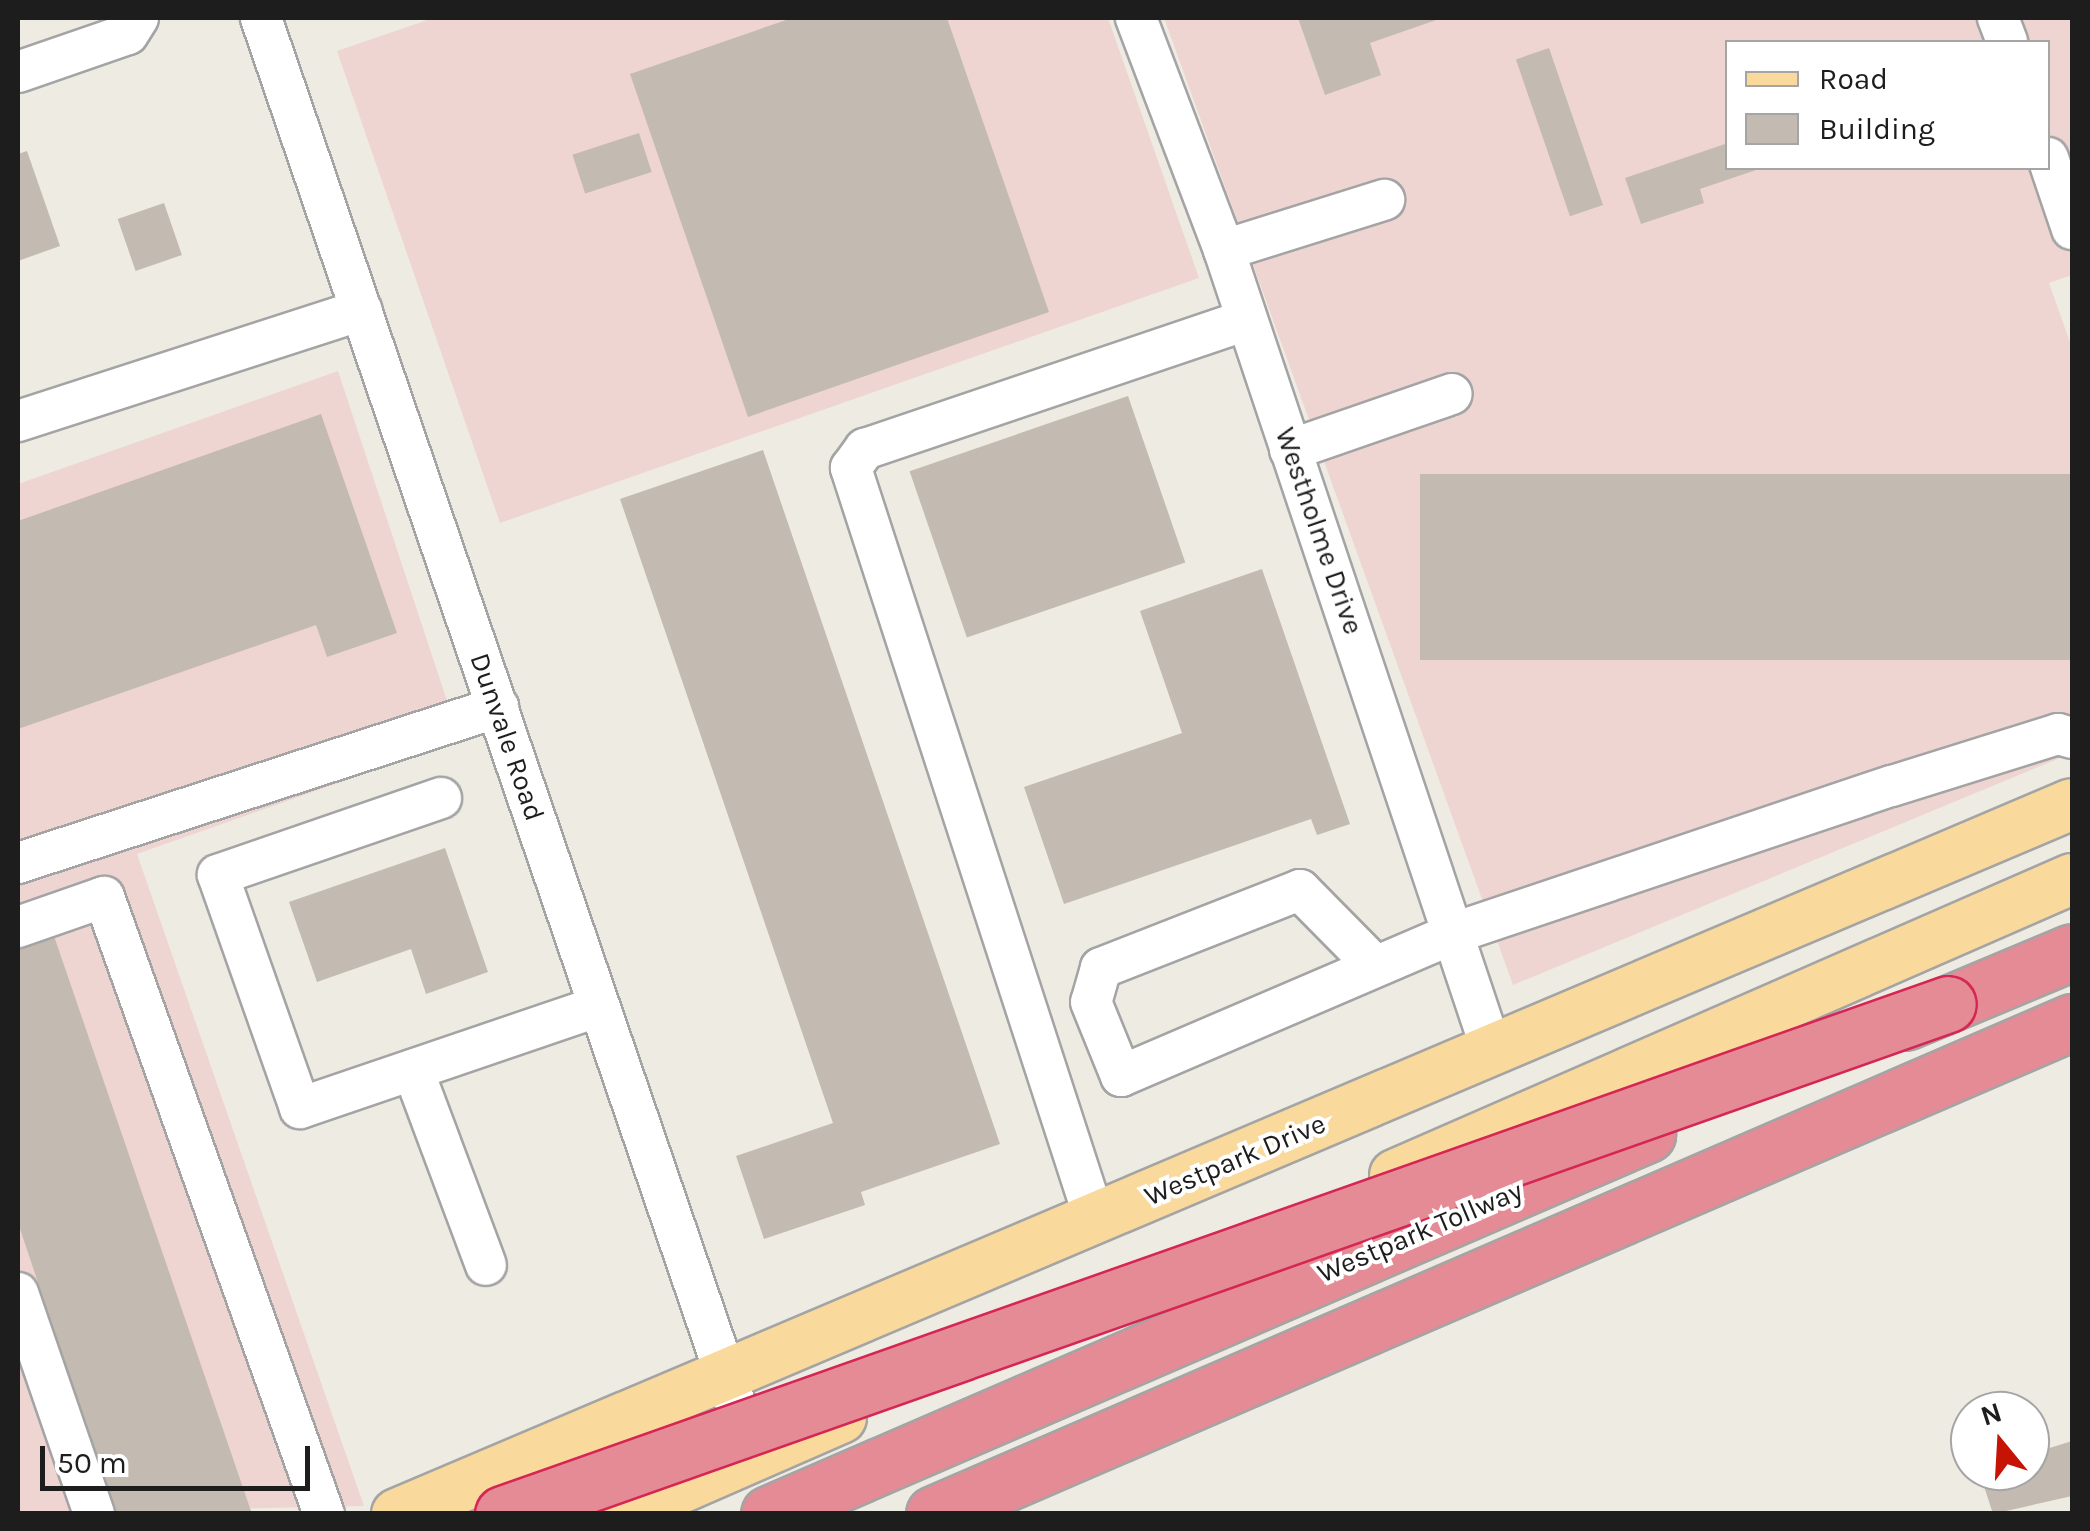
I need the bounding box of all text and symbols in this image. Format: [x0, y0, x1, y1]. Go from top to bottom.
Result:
legend [1725, 40, 2050, 170]
text: Road [1819, 61, 1888, 97]
text: Building [1819, 111, 1935, 147]
street label: Westholme Drive [1268, 423, 1370, 639]
street label: Dunvale Road [463, 649, 551, 825]
street label: Westpark Drive [1139, 1107, 1331, 1213]
street label: Westpark Tollway [1312, 1174, 1528, 1290]
north arrow [1950, 1391, 2050, 1491]
text: N [1977, 1395, 2006, 1433]
scale bar [45, 1426, 315, 1488]
text: 50 m [57, 1445, 127, 1481]

